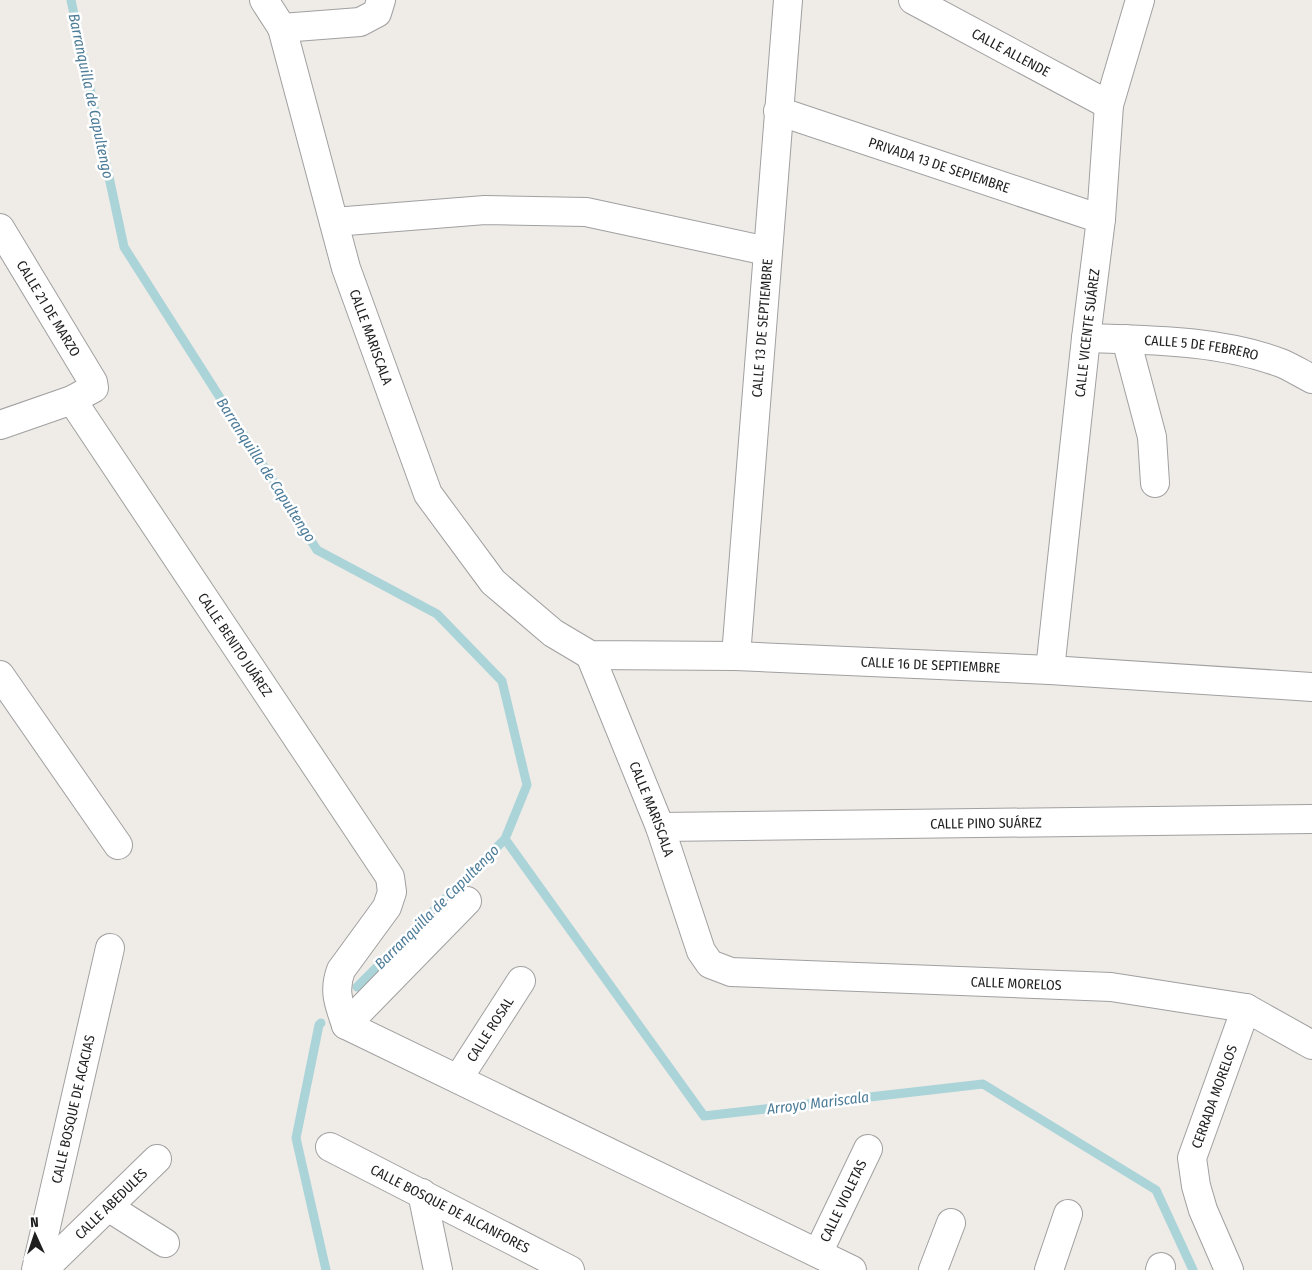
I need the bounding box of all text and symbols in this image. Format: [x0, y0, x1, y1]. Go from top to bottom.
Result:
water label: Barranquilla de Capultengo [65, 12, 117, 180]
street label: CALLE ALLENDE [969, 25, 1053, 81]
street label: PRIVADA 13 DE SEPIEMBRE [866, 134, 1012, 197]
street label: CALLE 21 DE MARZO [13, 258, 84, 360]
street label: CALLE 13 DE SEPTIEMBRE [749, 258, 776, 398]
street label: CALLE VICENTE SUÁREZ [1072, 267, 1104, 398]
street label: CALLE MARISCALA [345, 287, 396, 388]
street label: CALLE 5 DE FEBRERO [1144, 332, 1261, 364]
water label: Barranquilla de Capultengo [213, 394, 319, 546]
street label: CALLE BENITO JUÁREZ [194, 590, 276, 700]
street label: CALLE 16 DE SEPTIEMBRE [860, 654, 1001, 677]
street label: CALLE MARISCALA [625, 759, 677, 859]
street label: CALLE PINO SUÁREZ [930, 814, 1042, 833]
water label: Barranquilla de Capultengo [371, 841, 503, 973]
street label: CALLE MORELOS [970, 973, 1062, 994]
street label: CALLE ROSAL [463, 994, 517, 1065]
street label: CALLE BOSQUE DE ACACIAS [48, 1033, 99, 1185]
street label: CERRADA MORELOS [1188, 1042, 1241, 1151]
water label: Arroyo Mariscala [765, 1088, 870, 1118]
street label: CALLE VIOLETAS [817, 1157, 871, 1245]
street label: CALLE BOSQUE DE ALCANFORES [367, 1161, 533, 1257]
street label: CALLE ABEDULES [72, 1165, 151, 1243]
north arrow [10, 1210, 60, 1260]
text: N [30, 1214, 39, 1231]

